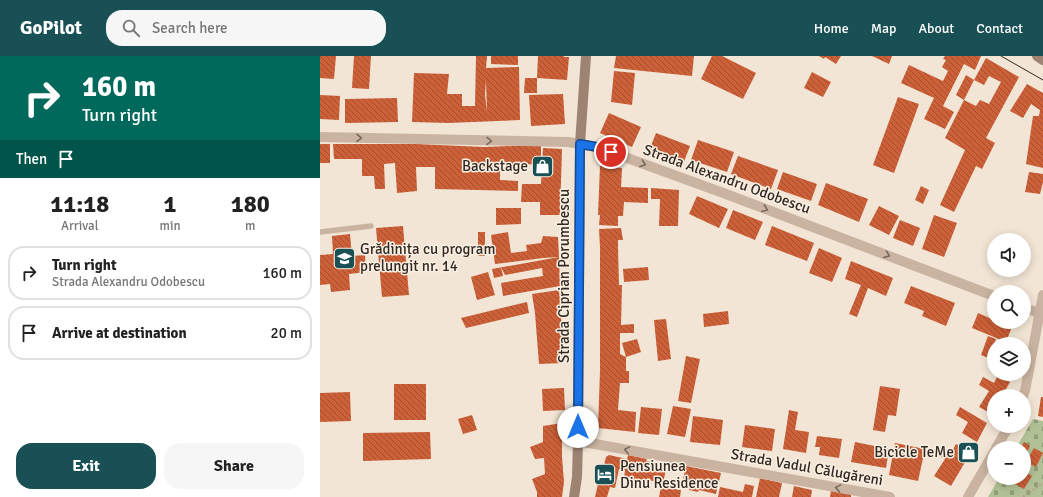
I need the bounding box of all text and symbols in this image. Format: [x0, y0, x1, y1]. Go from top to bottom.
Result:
search box [106, 10, 386, 46]
text: GoPilot [20, 16, 82, 40]
icon: search [120, 17, 142, 39]
text: Search here [152, 19, 228, 37]
text: Home [814, 20, 849, 37]
text: Map [871, 20, 896, 37]
text: About [918, 20, 954, 37]
text: Contact [976, 20, 1023, 37]
text: 160 m [82, 70, 156, 104]
icon: right [16, 72, 68, 124]
text: Turn right [82, 104, 157, 126]
one-way arrow [356, 134, 362, 142]
pin [594, 135, 628, 169]
one-way arrow [486, 137, 492, 145]
street label: Strada Alexandru Odobescu [641, 140, 813, 218]
icon: arrive [600, 141, 622, 163]
icon: arrive [55, 148, 77, 170]
text: Then [16, 150, 47, 168]
shop icon: Backstage [530, 153, 556, 179]
place label: Backstage [462, 157, 528, 175]
one-way arrow [640, 159, 647, 168]
text: 11:18 [50, 189, 109, 219]
text: 1 [164, 189, 176, 219]
text: 180 [231, 189, 270, 219]
street label: Strada Ciprian Porumbescu [555, 189, 573, 363]
one-way arrow [762, 204, 769, 213]
text: Arrival [61, 218, 98, 234]
text: min [160, 218, 181, 234]
text: m [245, 218, 255, 234]
map controls [987, 233, 1031, 485]
button: sound [987, 233, 1031, 277]
place label: Grădinița cu program prelungit nr. 14 [360, 240, 495, 275]
school or university icon: Grădinița cu program prelungit nr. 14 [332, 245, 358, 271]
one-way arrow [883, 251, 890, 259]
text: Turn right [52, 256, 117, 274]
icon: right [18, 262, 40, 284]
text: 160 m [262, 264, 302, 282]
text: Strada Alexandru Odobescu [52, 274, 205, 290]
button: search [987, 285, 1031, 329]
icon: arrive [18, 322, 40, 344]
text: Arrive at destination [52, 324, 187, 342]
text: 20 m [271, 324, 302, 342]
button: layers [987, 337, 1031, 381]
button: + [987, 389, 1031, 433]
position arrow [557, 406, 599, 448]
shop icon: Bicicle TeMe [956, 439, 982, 465]
button: − [987, 441, 1031, 485]
button: Exit [16, 443, 156, 489]
button: Share [164, 443, 304, 489]
place label: Bicicle TeMe [874, 443, 954, 461]
street label: Strada Vadul Călugăreni [729, 445, 885, 489]
one-way arrow [624, 446, 630, 454]
place label: Pensiunea Dinu Residence [620, 457, 719, 492]
hotel icon: Pensiunea Dinu Residence [591, 462, 617, 488]
one-way arrow [834, 484, 841, 492]

